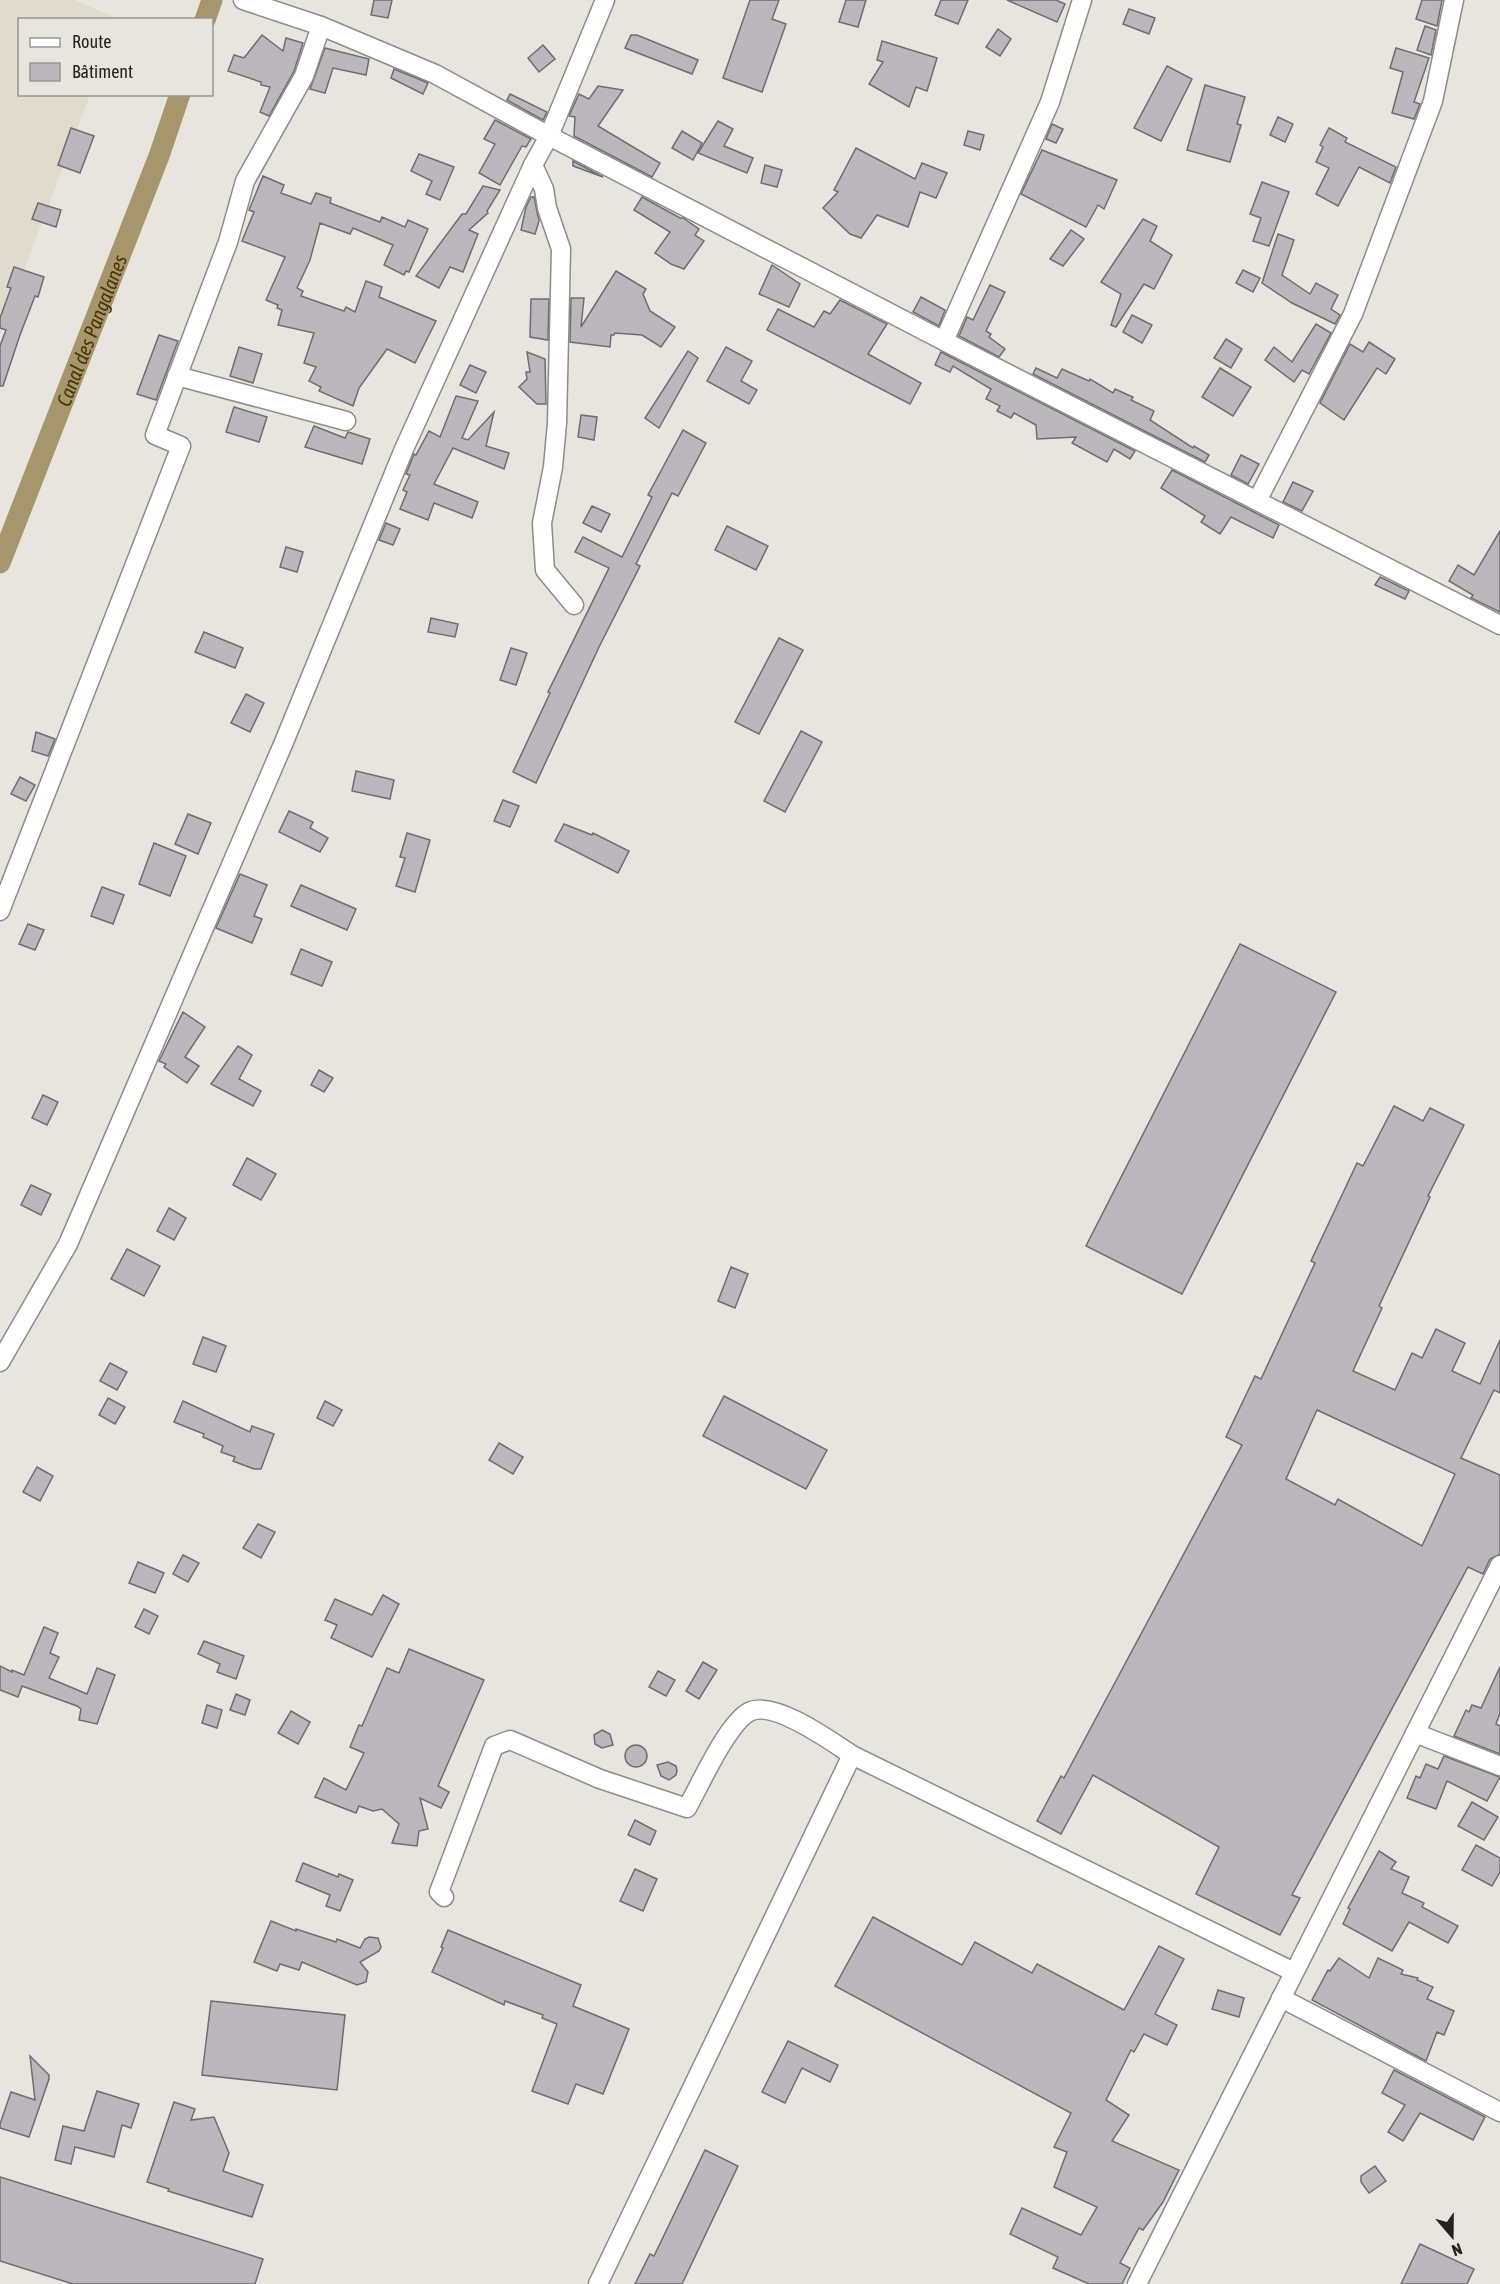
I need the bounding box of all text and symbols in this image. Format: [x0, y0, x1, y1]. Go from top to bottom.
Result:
legend [18, 18, 213, 96]
text: Route [72, 31, 111, 52]
text: Bâtiment [72, 61, 133, 82]
water label: Canal des Pangalanes [51, 251, 131, 409]
north arrow [1422, 2206, 1482, 2266]
text: N [1450, 2240, 1465, 2260]

